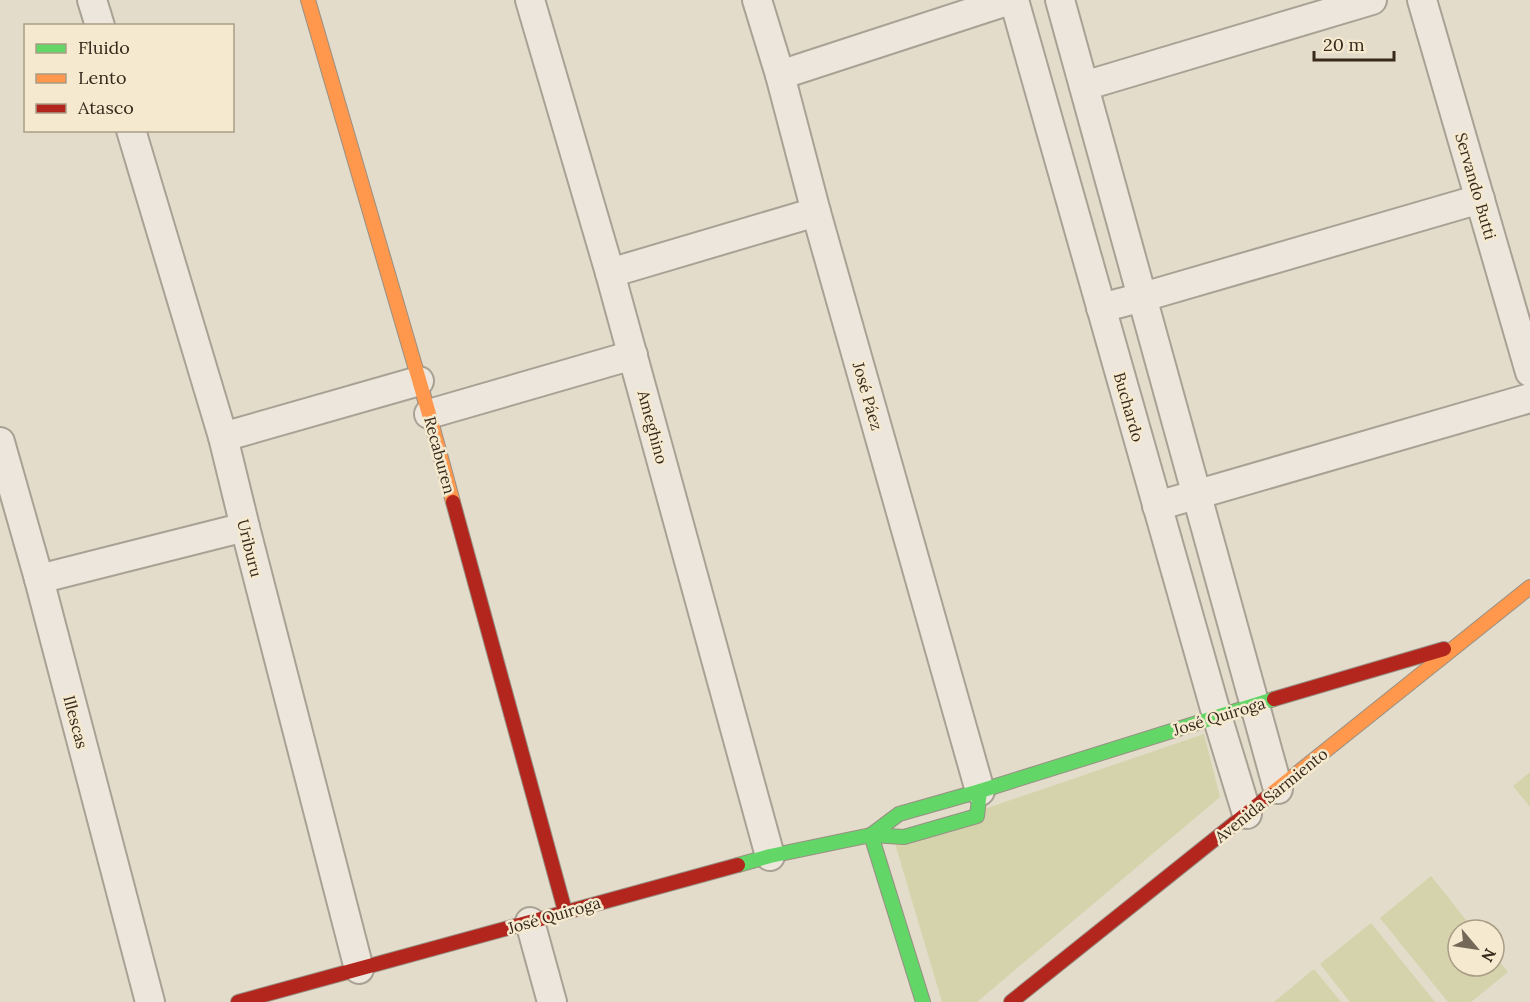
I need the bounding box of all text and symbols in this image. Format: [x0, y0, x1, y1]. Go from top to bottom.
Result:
legend [24, 24, 234, 132]
scale bar [1314, 24, 1394, 62]
text: 20 m [1323, 33, 1365, 56]
text: Fluido [78, 36, 130, 59]
text: Lento [78, 66, 126, 89]
text: Atasco [77, 96, 134, 119]
street label: Servando Butti [1451, 130, 1501, 242]
street label: José Páez [848, 359, 887, 433]
street label: Buchardo [1110, 370, 1148, 444]
street label: Ameghino [633, 387, 672, 466]
street label: Recaburen [420, 414, 460, 496]
street label: Uriburu [233, 517, 267, 579]
street label: José Quiroga [1169, 692, 1268, 740]
street label: Illescas [59, 693, 93, 751]
street label: Avenida Sarmiento [1210, 743, 1331, 847]
street label: José Quiroga [504, 892, 603, 938]
north arrow [1446, 918, 1506, 978]
text: N [1477, 945, 1501, 966]

